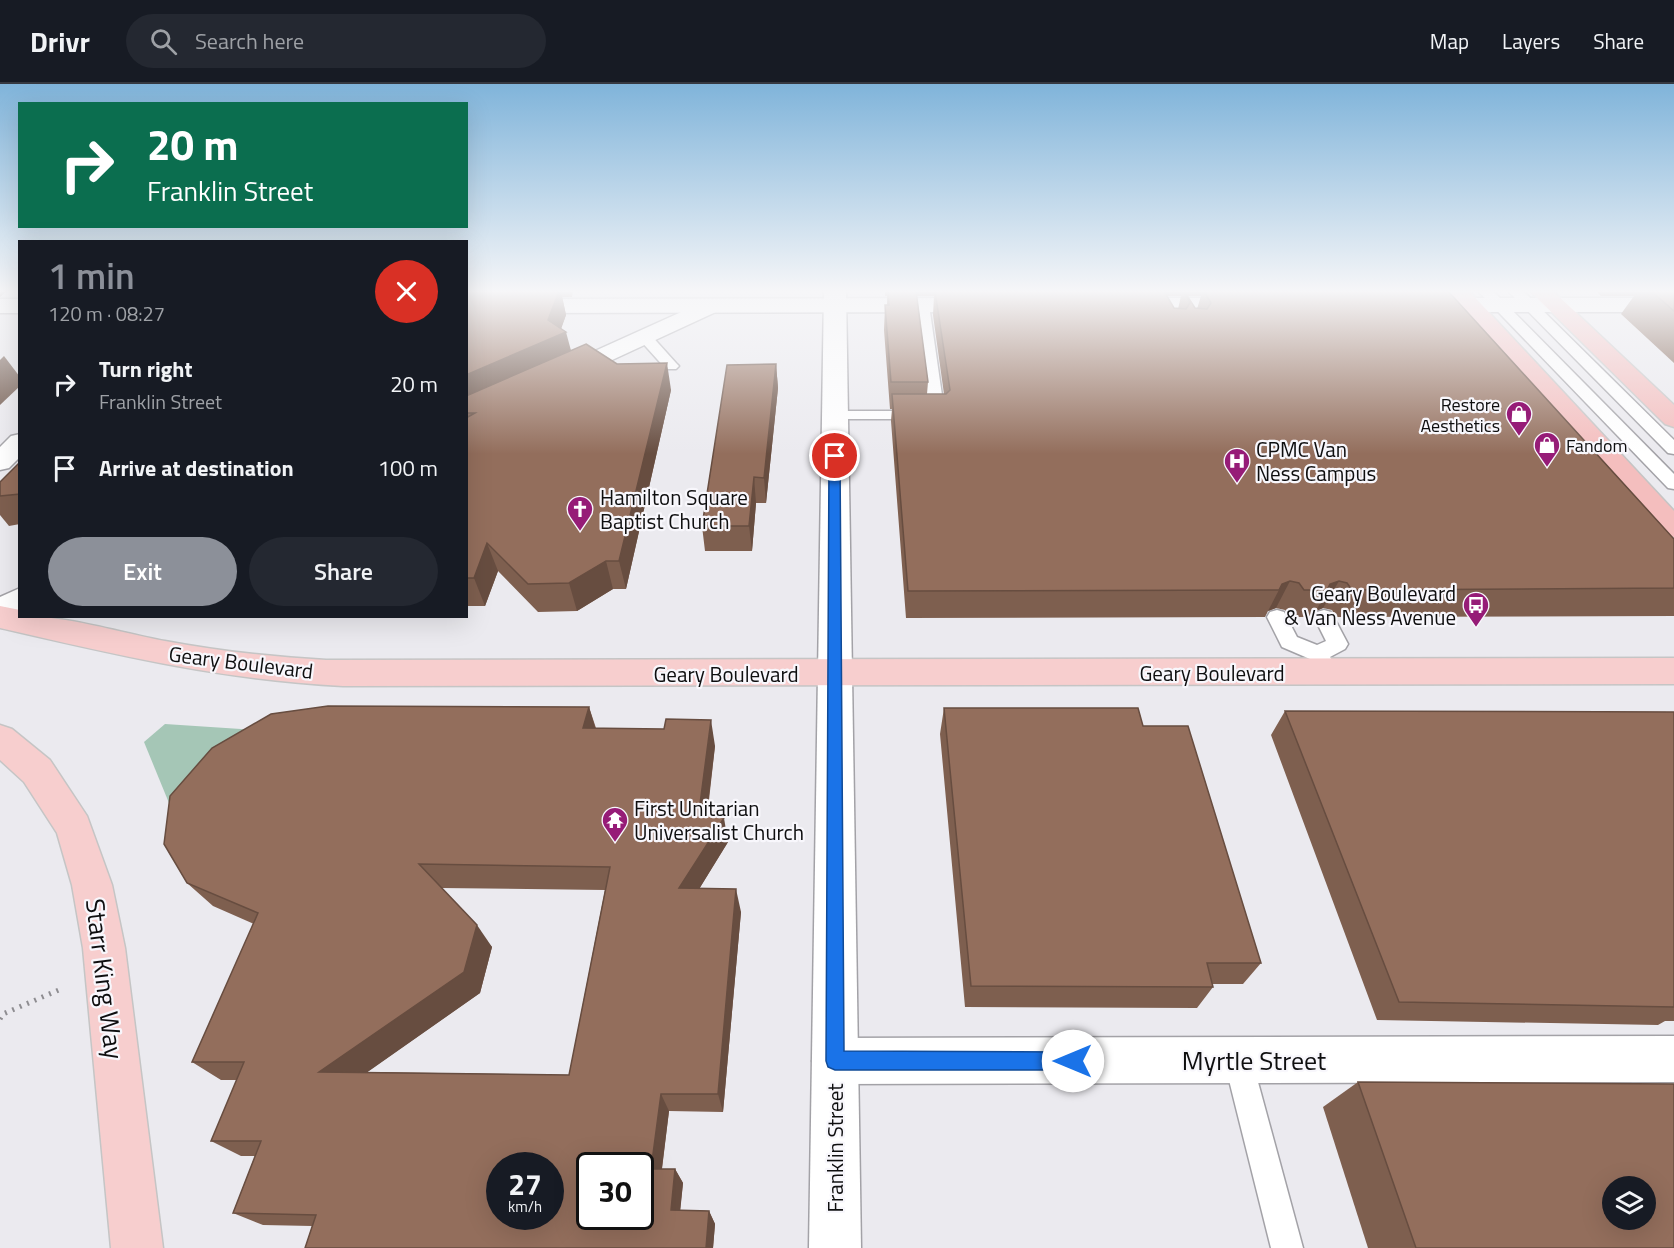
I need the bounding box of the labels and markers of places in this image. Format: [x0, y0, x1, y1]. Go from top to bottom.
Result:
place label: Restore Aesthetics [1420, 391, 1500, 439]
shop icon: Restore Aesthetics [1504, 399, 1534, 437]
pin [809, 430, 860, 481]
shop icon: Fandom [1532, 430, 1562, 468]
place label: Fandom [1566, 432, 1628, 459]
place label: CPMC Van Ness Campus [1256, 433, 1376, 489]
hospital icon: CPMC Van Ness Campus [1222, 446, 1252, 484]
place label: Hamilton Square Baptist Church [600, 481, 748, 537]
church icon: Hamilton Square Baptist Church [565, 494, 595, 532]
place label: Geary Boulevard & Van Ness Avenue [1284, 577, 1456, 633]
bus stop icon: Geary Boulevard & Van Ness Avenue [1461, 590, 1491, 628]
place label: First Unitarian Universalist Church [634, 792, 804, 848]
temple icon: First Unitarian Universalist Church [600, 805, 630, 843]

